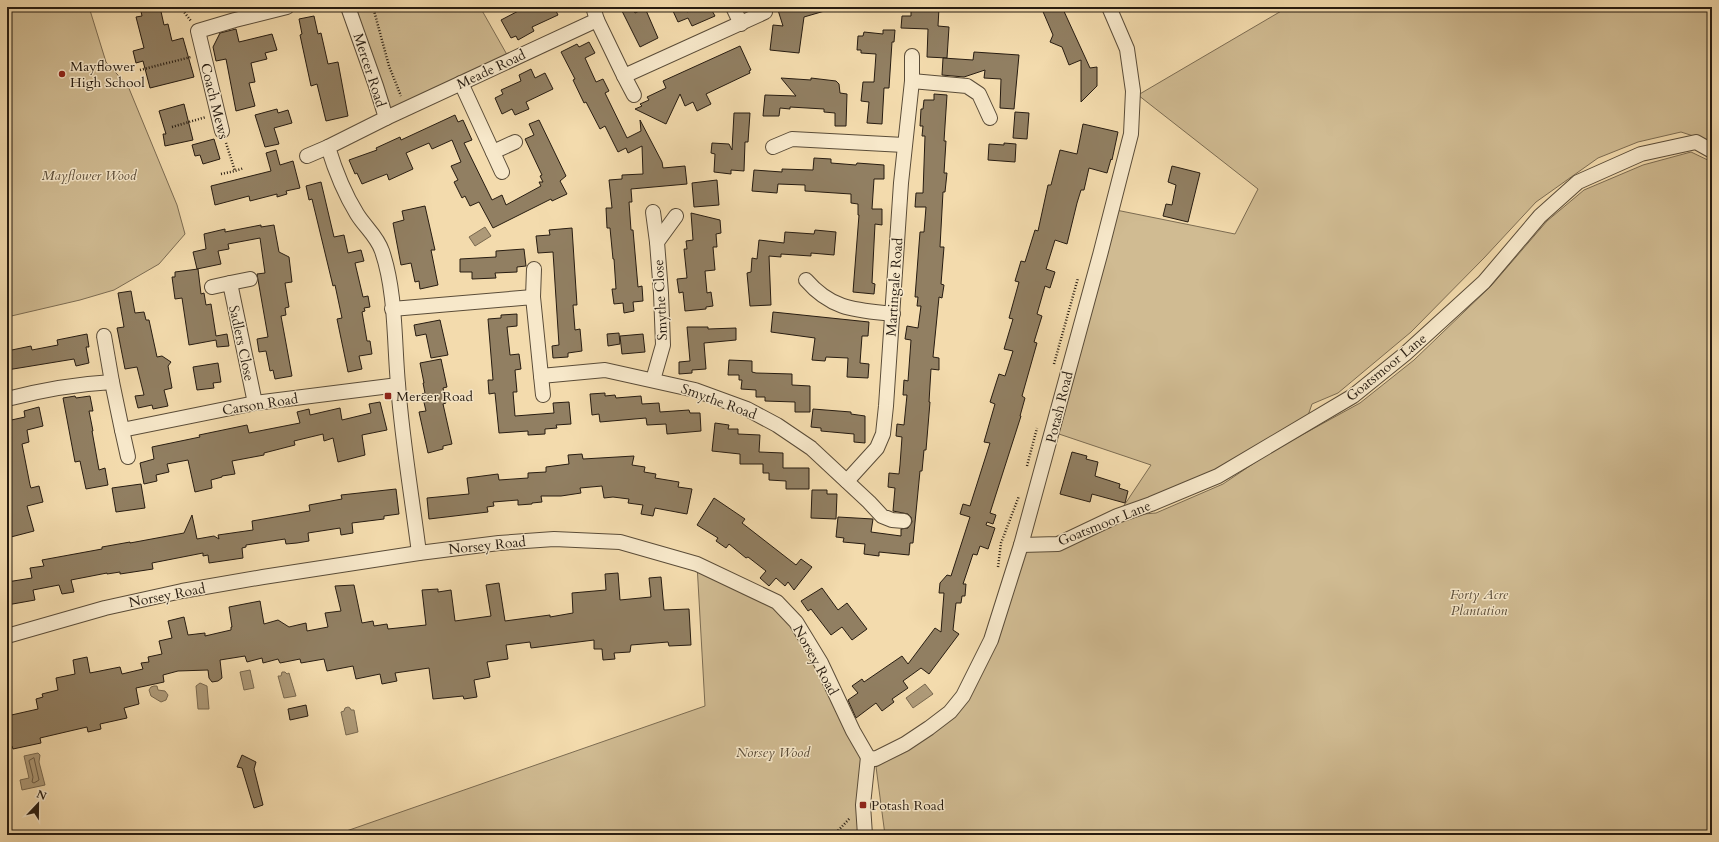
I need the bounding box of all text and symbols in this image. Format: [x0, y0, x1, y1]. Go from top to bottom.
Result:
street label: Mercer Road [349, 31, 391, 110]
street label: Meade Road [454, 45, 529, 94]
place label: Mayflower High School [70, 57, 145, 92]
street label: Coach Mews [196, 61, 233, 141]
marker: Mayflower High School [57, 69, 67, 79]
park label: Mayflower Wood [42, 166, 138, 185]
street label: Martingale Road [882, 236, 907, 337]
street label: Smythe Close [649, 259, 672, 341]
street label: Sadlers Close [224, 304, 259, 383]
street label: Goatsmoor Lane [1342, 329, 1431, 406]
street label: Potash Road [1041, 369, 1078, 445]
street label: Smythe Road [678, 379, 760, 424]
place label: Mercer Road [396, 387, 474, 406]
street label: Carson Road [221, 389, 300, 420]
marker: Mercer Road [383, 391, 393, 401]
street label: Goatsmoor Lane [1055, 496, 1153, 551]
street label: Norsey Road [447, 532, 527, 559]
street label: Norsey Road [127, 579, 208, 612]
park label: Forty Acre Plantation [1450, 585, 1509, 620]
street label: Norsey Road [788, 622, 843, 699]
park label: Norsey Wood [736, 743, 811, 762]
north arrow [18, 784, 58, 824]
text: N [34, 786, 49, 804]
place label: Potash Road [871, 796, 945, 815]
marker: Potash Road [858, 800, 868, 810]

